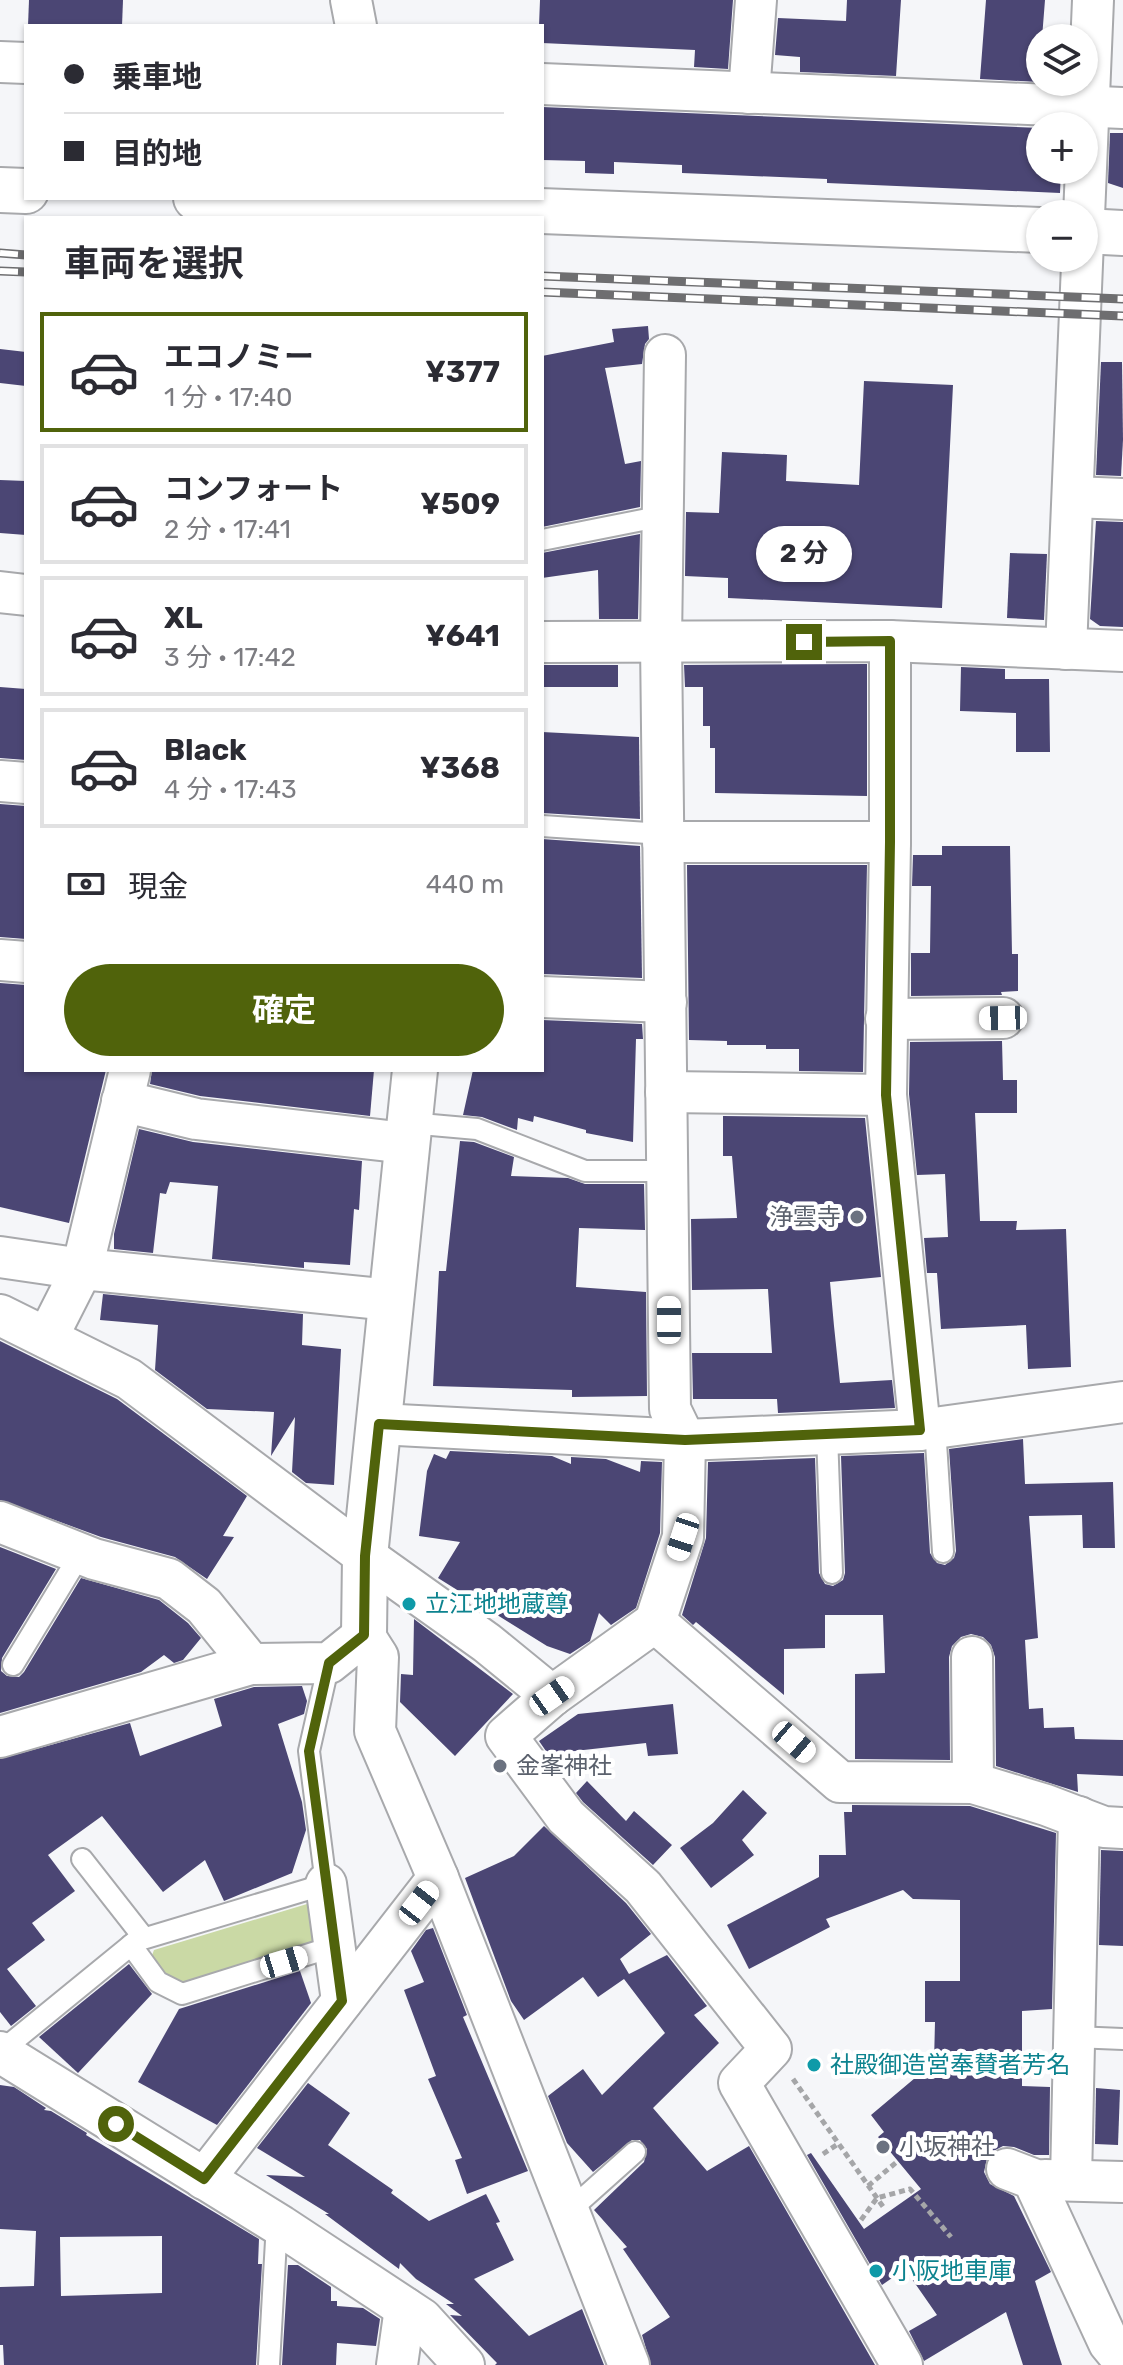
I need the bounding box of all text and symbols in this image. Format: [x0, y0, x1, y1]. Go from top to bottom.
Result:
map controls [1026, 24, 1098, 272]
button: layers [1026, 24, 1098, 96]
text: 乗車地 [112, 59, 202, 95]
button: + [1026, 112, 1098, 184]
text: 目的地 [112, 136, 202, 172]
button: − [1026, 200, 1098, 272]
text: 車両を選択 [64, 242, 244, 285]
icon: car [68, 336, 140, 408]
text: エコノミー [164, 339, 314, 375]
text: ¥377 [425, 354, 500, 390]
text: 1 分 · 17:40 [164, 382, 293, 413]
icon: car [68, 468, 140, 540]
text: コンフォート [164, 471, 343, 507]
text: ¥509 [420, 486, 500, 522]
text: 2 分 · 17:41 [164, 514, 291, 545]
callout: 2 分 [756, 526, 852, 582]
text: 2 分 [780, 538, 828, 569]
icon: car [68, 600, 140, 672]
text: XL [164, 600, 203, 636]
text: ¥641 [425, 618, 500, 654]
route end [786, 624, 822, 660]
text: 3 分 · 17:42 [164, 642, 296, 673]
icon: car [68, 732, 140, 804]
text: Black [164, 732, 247, 768]
text: ¥368 [420, 750, 500, 786]
text: 4 分 · 17:43 [164, 774, 297, 805]
icon: cash [64, 862, 108, 906]
text: 現金 [128, 869, 188, 905]
text: 440 m [426, 869, 504, 900]
button: 確定 [64, 964, 504, 1056]
car [979, 1006, 1027, 1030]
place label: 浄雲寺 [769, 1203, 841, 1231]
marker: 浄雲寺 [848, 1208, 866, 1226]
car [657, 1296, 681, 1344]
car [664, 1510, 702, 1564]
place label: 立江地地蔵尊 [425, 1590, 569, 1618]
marker: 立江地地蔵尊 [400, 1595, 418, 1613]
car [525, 1672, 579, 1720]
car [768, 1717, 820, 1767]
place label: 金峯神社 [516, 1752, 612, 1780]
marker: 金峯神社 [491, 1757, 509, 1775]
car [395, 1877, 443, 1929]
car [258, 1944, 310, 1980]
place label: 社殿御造営奉賛者芳名 [830, 2051, 1070, 2079]
marker: 社殿御造営奉賛者芳名 [805, 2056, 823, 2074]
route start [98, 2106, 134, 2142]
place label: 小坂神社 [899, 2133, 995, 2161]
marker: 小坂神社 [874, 2138, 892, 2156]
place label: 小阪地車庫 [892, 2257, 1012, 2285]
marker: 小阪地車庫 [867, 2262, 885, 2280]

